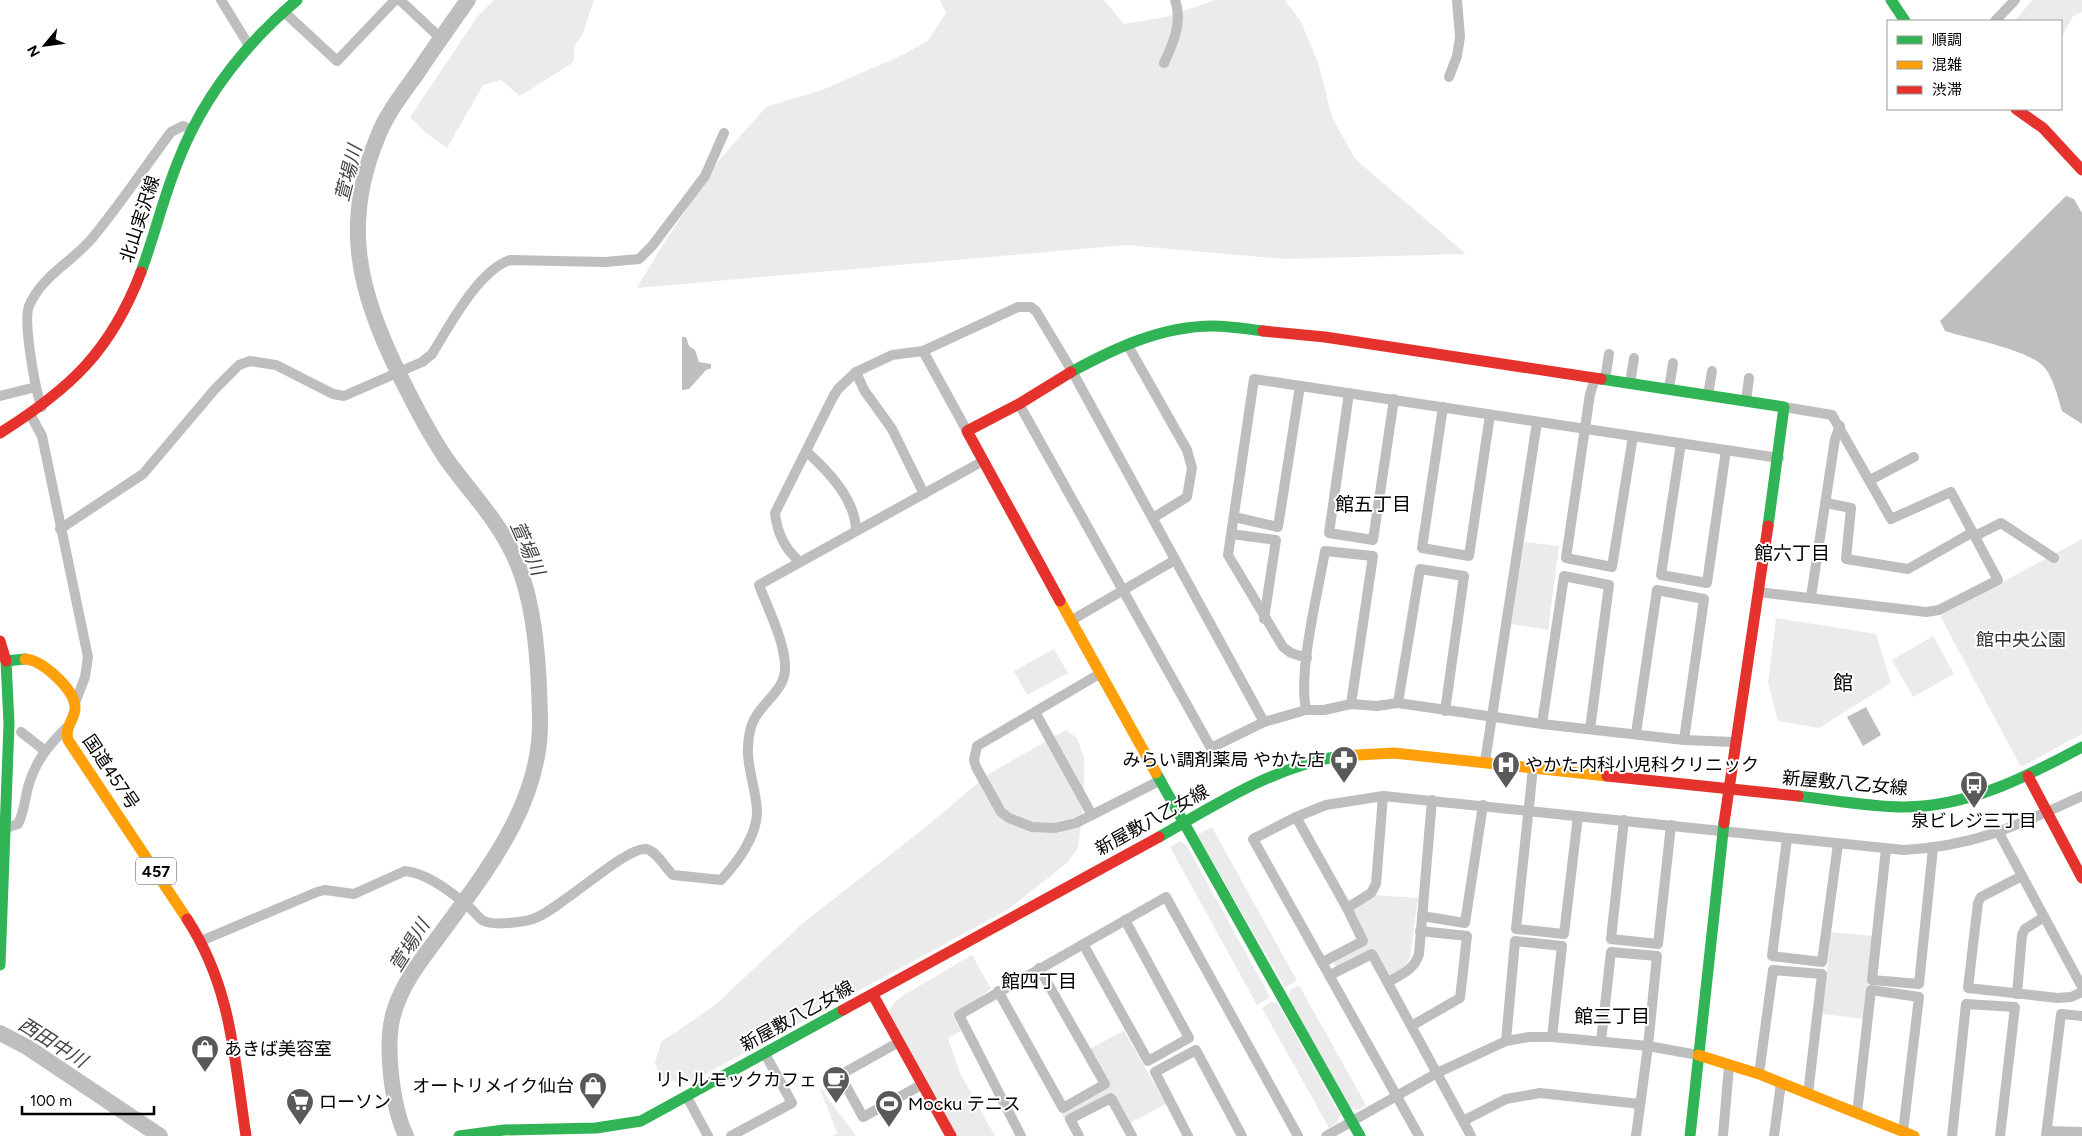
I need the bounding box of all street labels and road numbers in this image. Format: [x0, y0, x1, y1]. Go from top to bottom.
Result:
street label: 北山実沢線 [116, 173, 164, 265]
street label: 国道457号 [78, 731, 144, 813]
street label: 新屋敷八乙女線 [1781, 767, 1909, 799]
street label: 新屋敷八乙女線 [1092, 780, 1212, 860]
road number: 457 [136, 858, 176, 884]
street label: 新屋敷八乙女線 [737, 976, 857, 1056]

